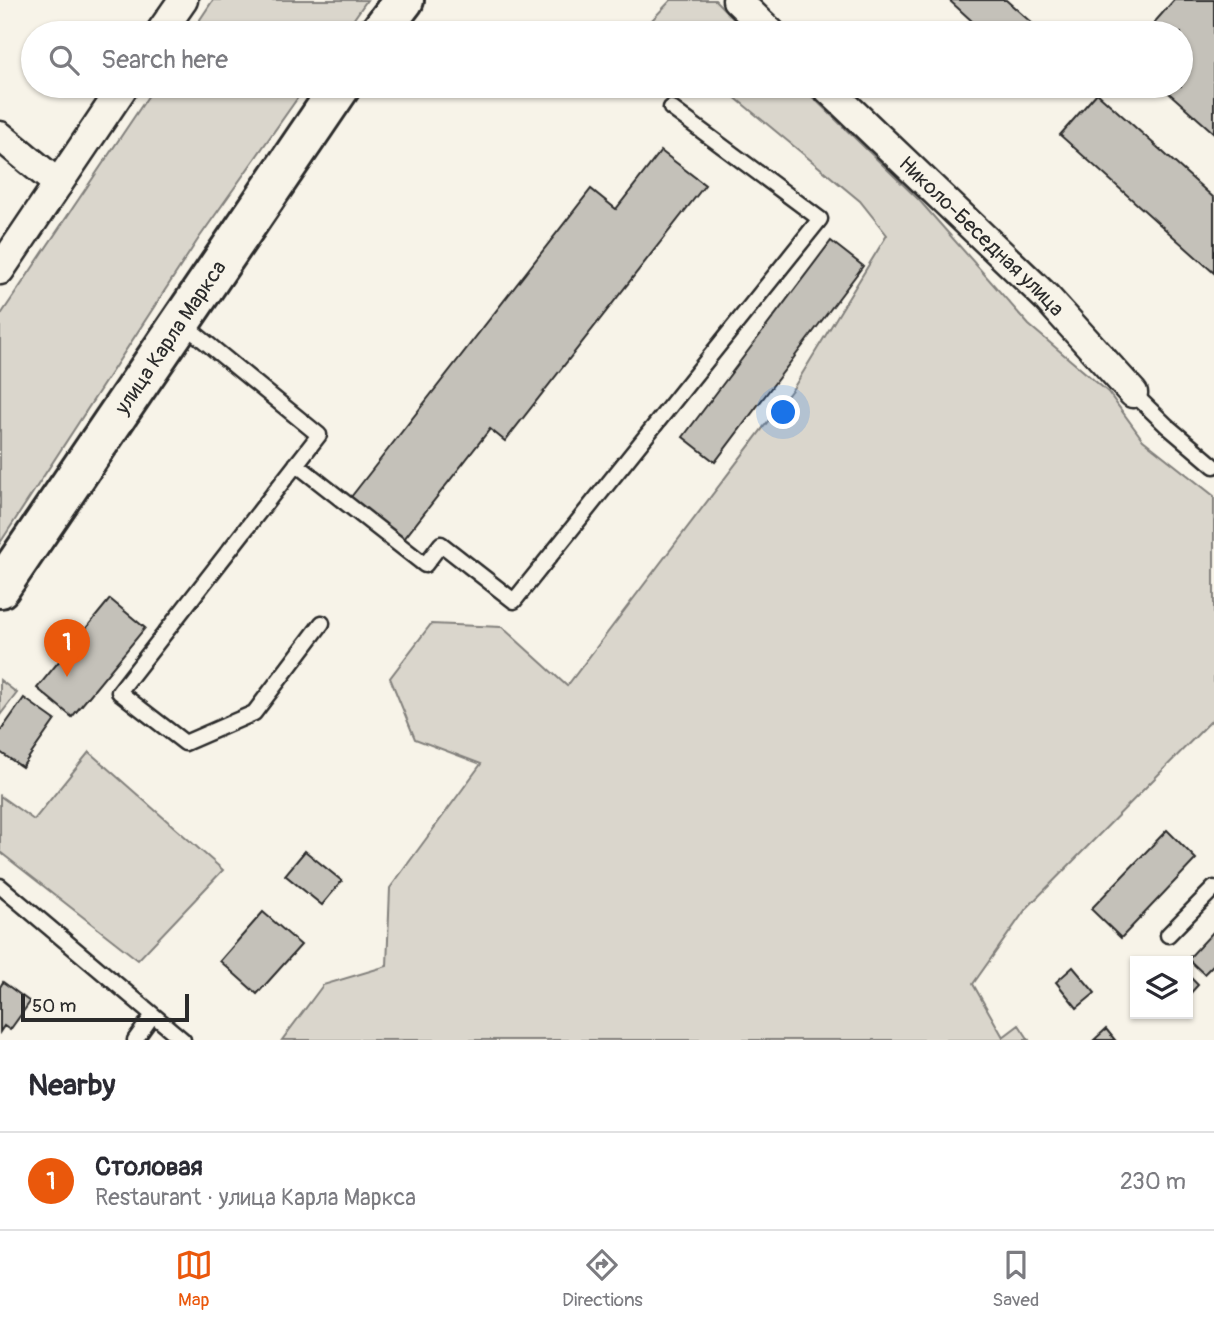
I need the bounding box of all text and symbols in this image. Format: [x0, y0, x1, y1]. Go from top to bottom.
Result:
search box [21, 21, 1193, 98]
icon: search [45, 41, 83, 79]
text: Search here [101, 44, 228, 76]
street label: Николо-Беседная улица [893, 151, 1070, 322]
street label: улица Карла Маркса [108, 256, 232, 421]
your location [766, 395, 800, 429]
pin: 1 [44, 619, 90, 677]
map controls [1130, 956, 1193, 1019]
button: layers [1130, 956, 1193, 1019]
scale bar [21, 991, 189, 1023]
text: 50 m [32, 994, 76, 1018]
text: Nearby [28, 1067, 115, 1104]
text: Столовая [95, 1151, 203, 1183]
text: 1 [47, 1167, 56, 1196]
text: 230 m [1120, 1167, 1186, 1196]
text: Restaurant · улица Карла Маркса [95, 1183, 416, 1212]
tab: Map [175, 1246, 213, 1312]
tab: Directions [562, 1246, 643, 1312]
tab: Saved [992, 1246, 1039, 1312]

